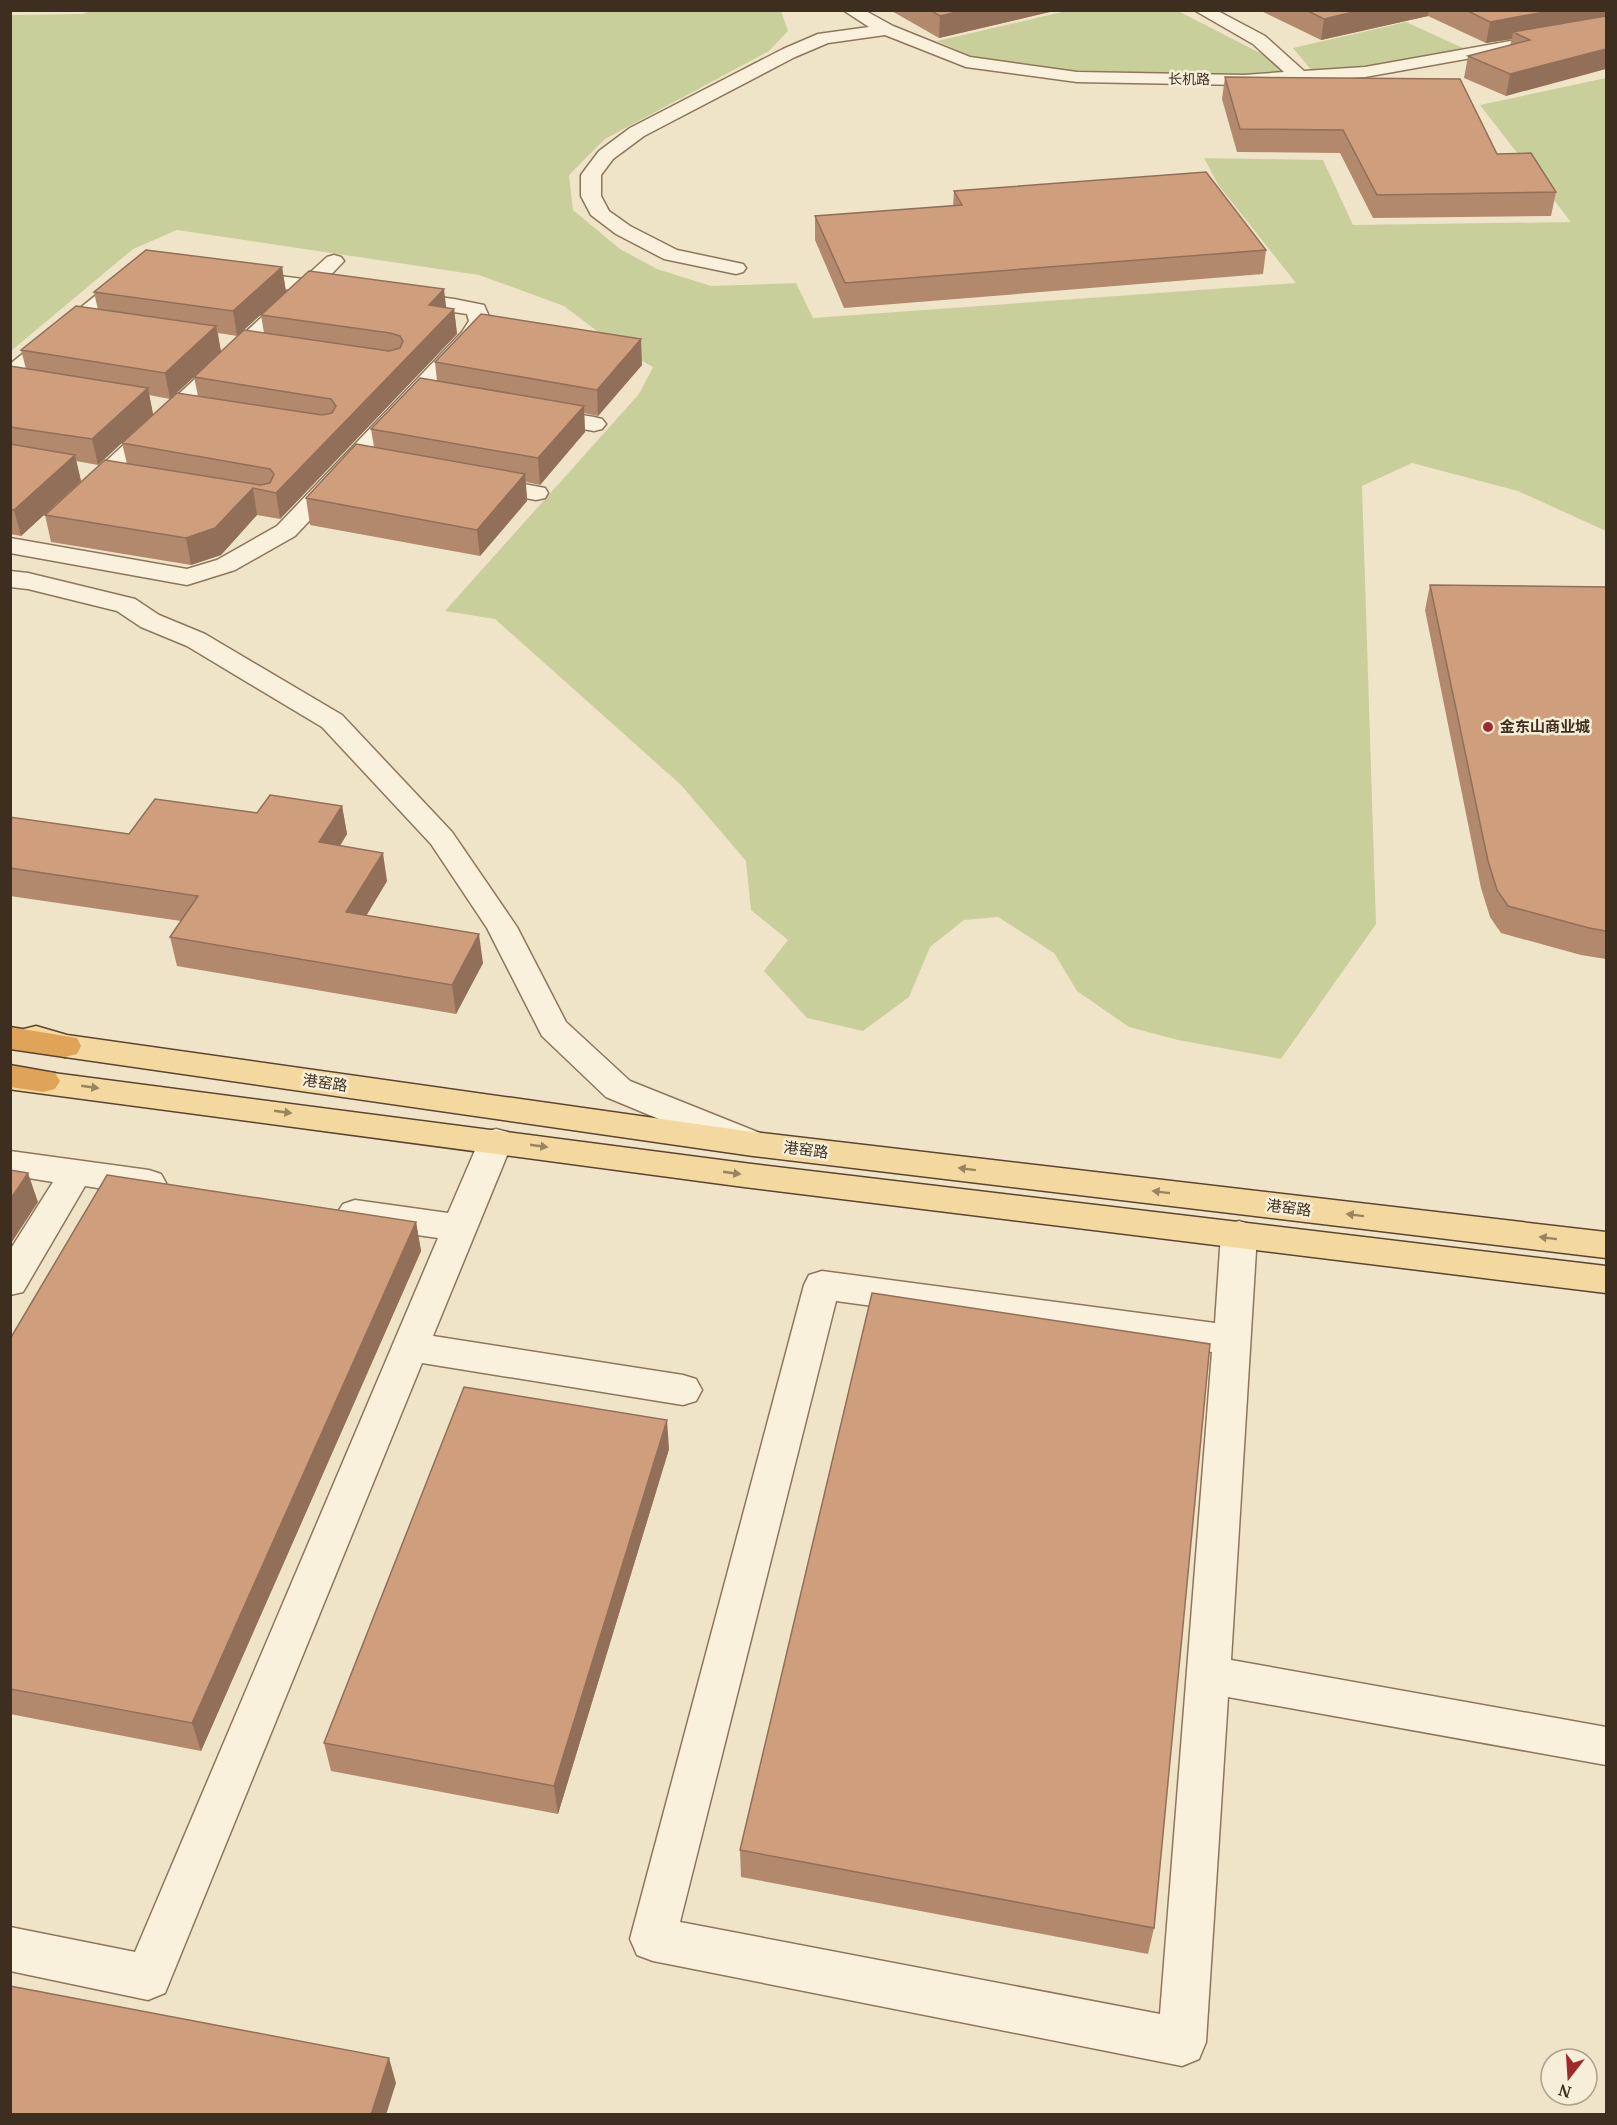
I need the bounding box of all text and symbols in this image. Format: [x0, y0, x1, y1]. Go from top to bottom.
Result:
street label: 长机路 [1168, 69, 1210, 88]
place label: 金东山商业城 [1500, 716, 1590, 736]
marker: 金东山商业城 [1481, 720, 1495, 734]
street label: 港窑路 [301, 1069, 349, 1095]
one-way arrow [80, 1082, 99, 1091]
one-way arrow [273, 1108, 292, 1117]
street label: 港窑路 [783, 1136, 830, 1162]
one-way arrow [529, 1142, 548, 1151]
one-way arrow [958, 1165, 977, 1174]
one-way arrow [722, 1168, 741, 1178]
one-way arrow [1152, 1188, 1171, 1197]
street label: 港窑路 [1266, 1194, 1313, 1220]
one-way arrow [1345, 1211, 1364, 1220]
one-way arrow [1539, 1234, 1558, 1243]
north arrow [1539, 2047, 1599, 2107]
text: N [1556, 2079, 1574, 2104]

